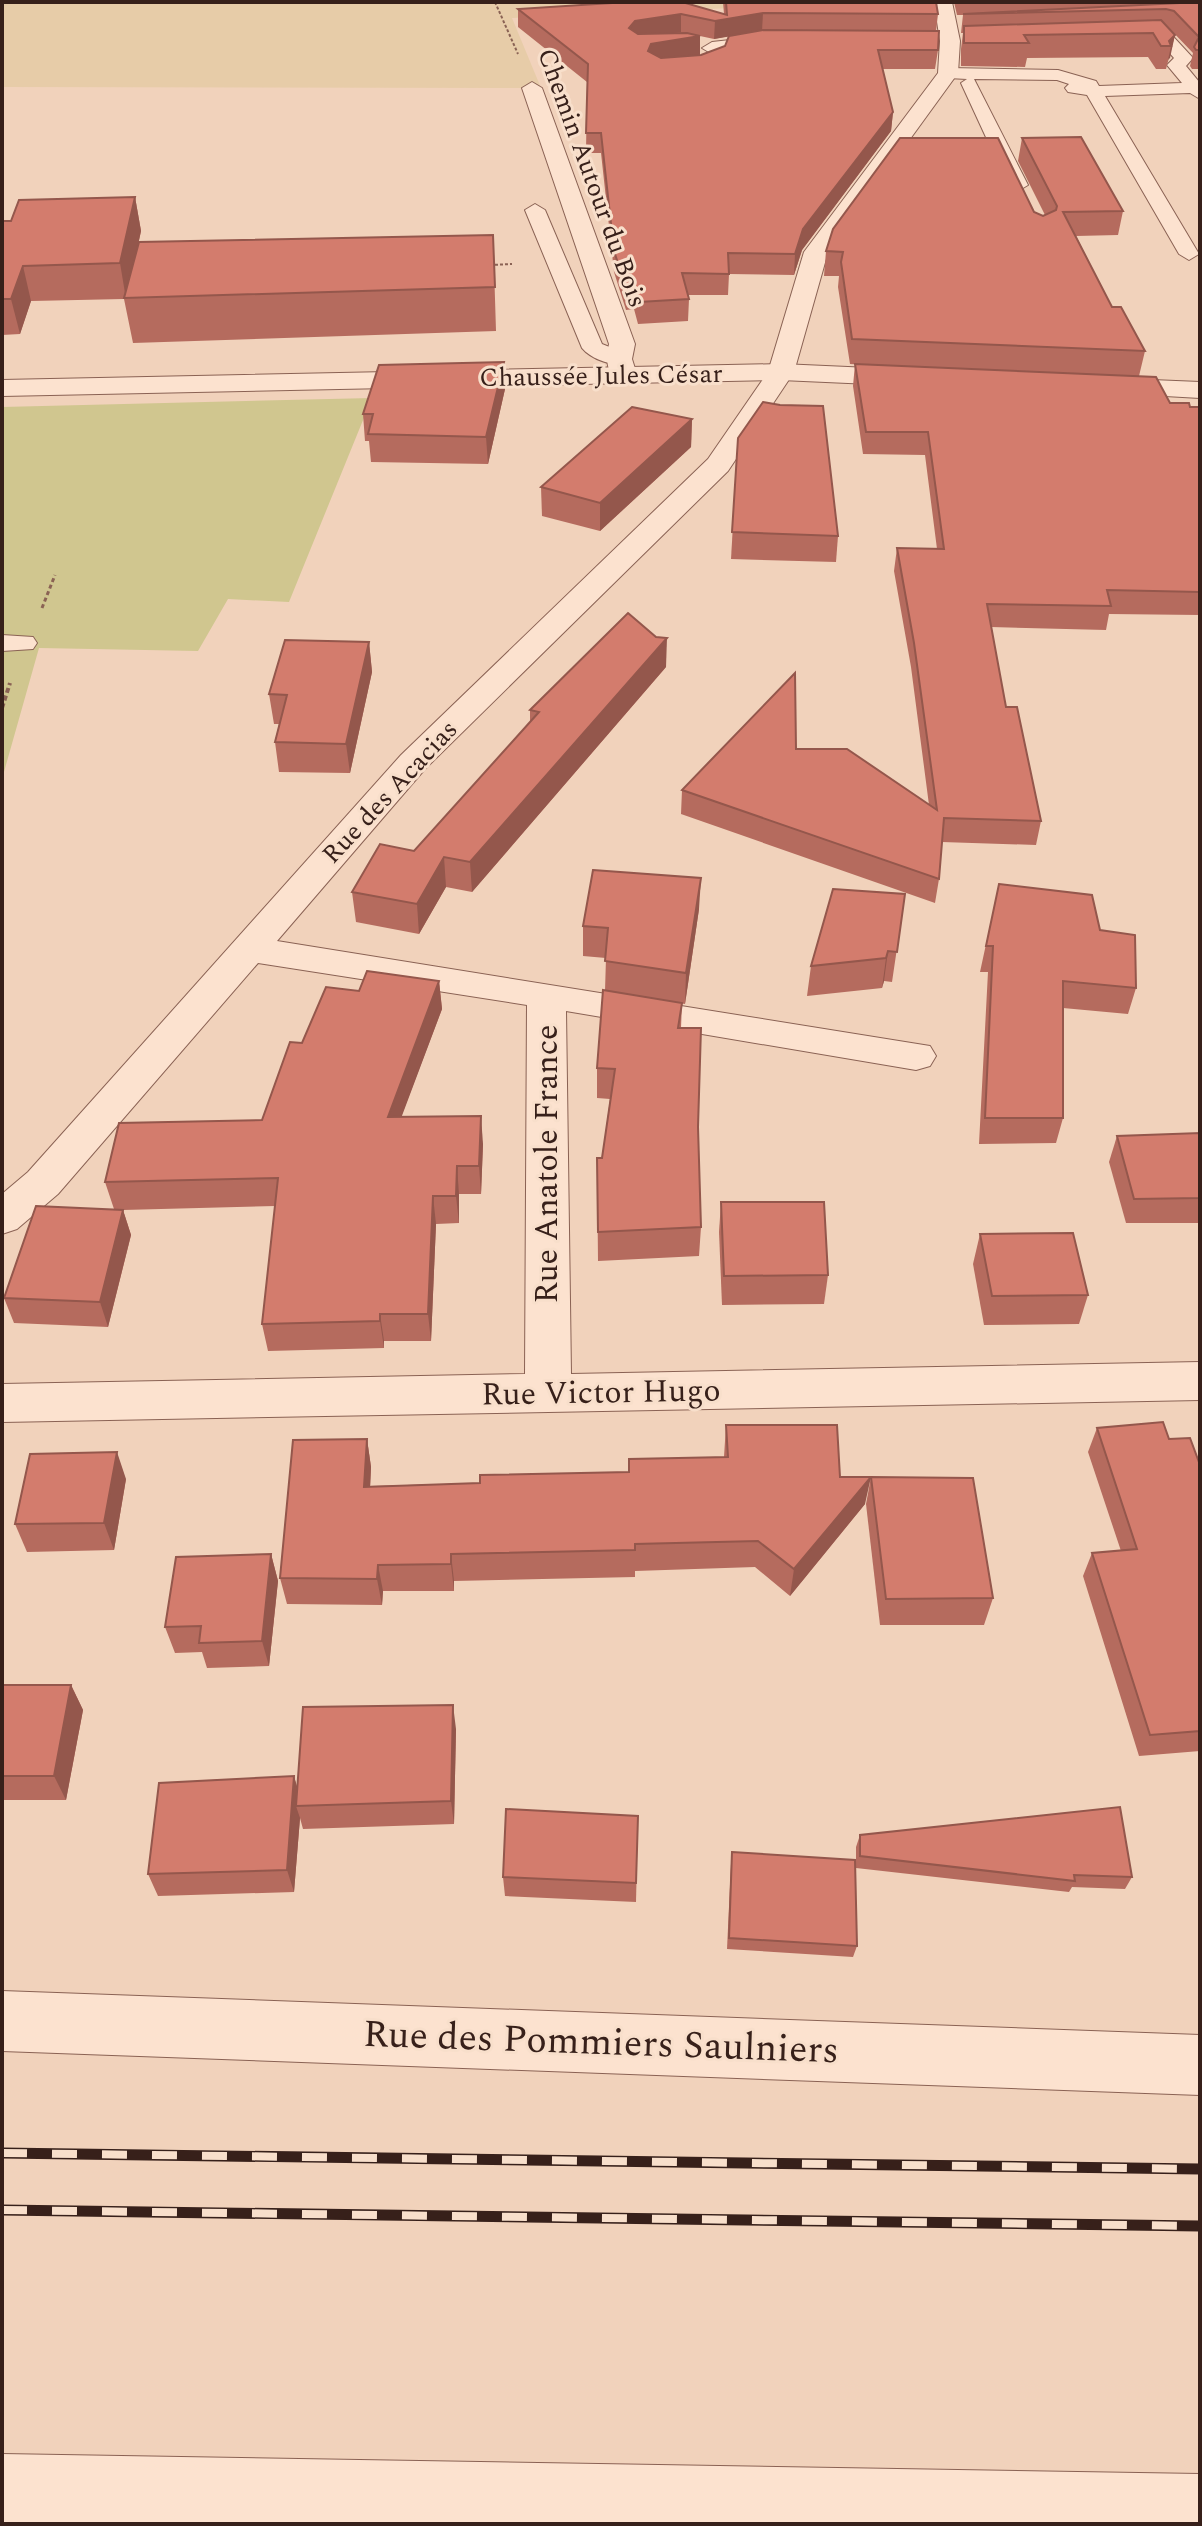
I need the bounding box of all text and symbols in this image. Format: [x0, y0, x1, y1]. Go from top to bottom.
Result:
street label: Chemin Autour du Bois [526, 43, 658, 313]
street label: Chaussée Jules César [479, 354, 723, 398]
street label: Rue des Acacias [312, 711, 468, 873]
street label: Rue Anatole France [523, 1024, 572, 1304]
street label: Rue Victor Hugo [481, 1366, 721, 1420]
street label: Rue des Pommiers Saulniers [362, 2006, 840, 2080]

